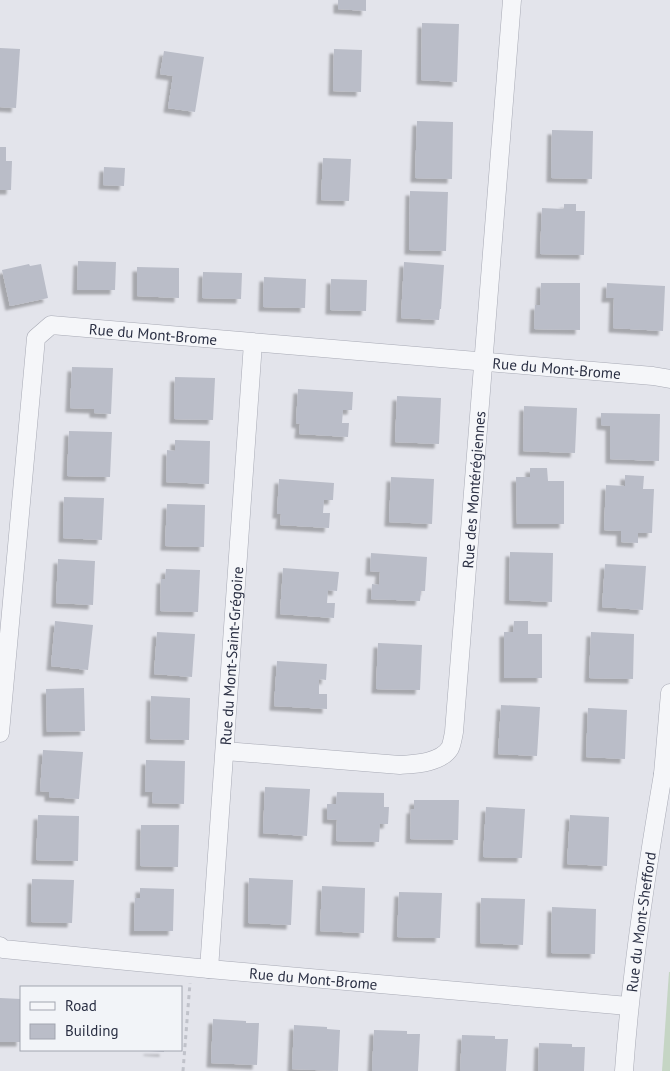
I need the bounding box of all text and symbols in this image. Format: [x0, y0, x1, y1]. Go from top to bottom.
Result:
street label: Rue du Mont-Brome [88, 319, 218, 349]
street label: Rue du Mont-Brome [492, 353, 622, 383]
street label: Rue des Montérégiennes [458, 410, 489, 569]
street label: Rue du Mont-Saint-Grégoire [215, 566, 247, 746]
street label: Rue du Mont-Shefford [622, 850, 659, 993]
street label: Rue du Mont-Brome [248, 963, 378, 993]
legend [20, 986, 182, 1051]
text: Road [65, 996, 97, 1015]
text: Building [65, 1021, 119, 1040]

